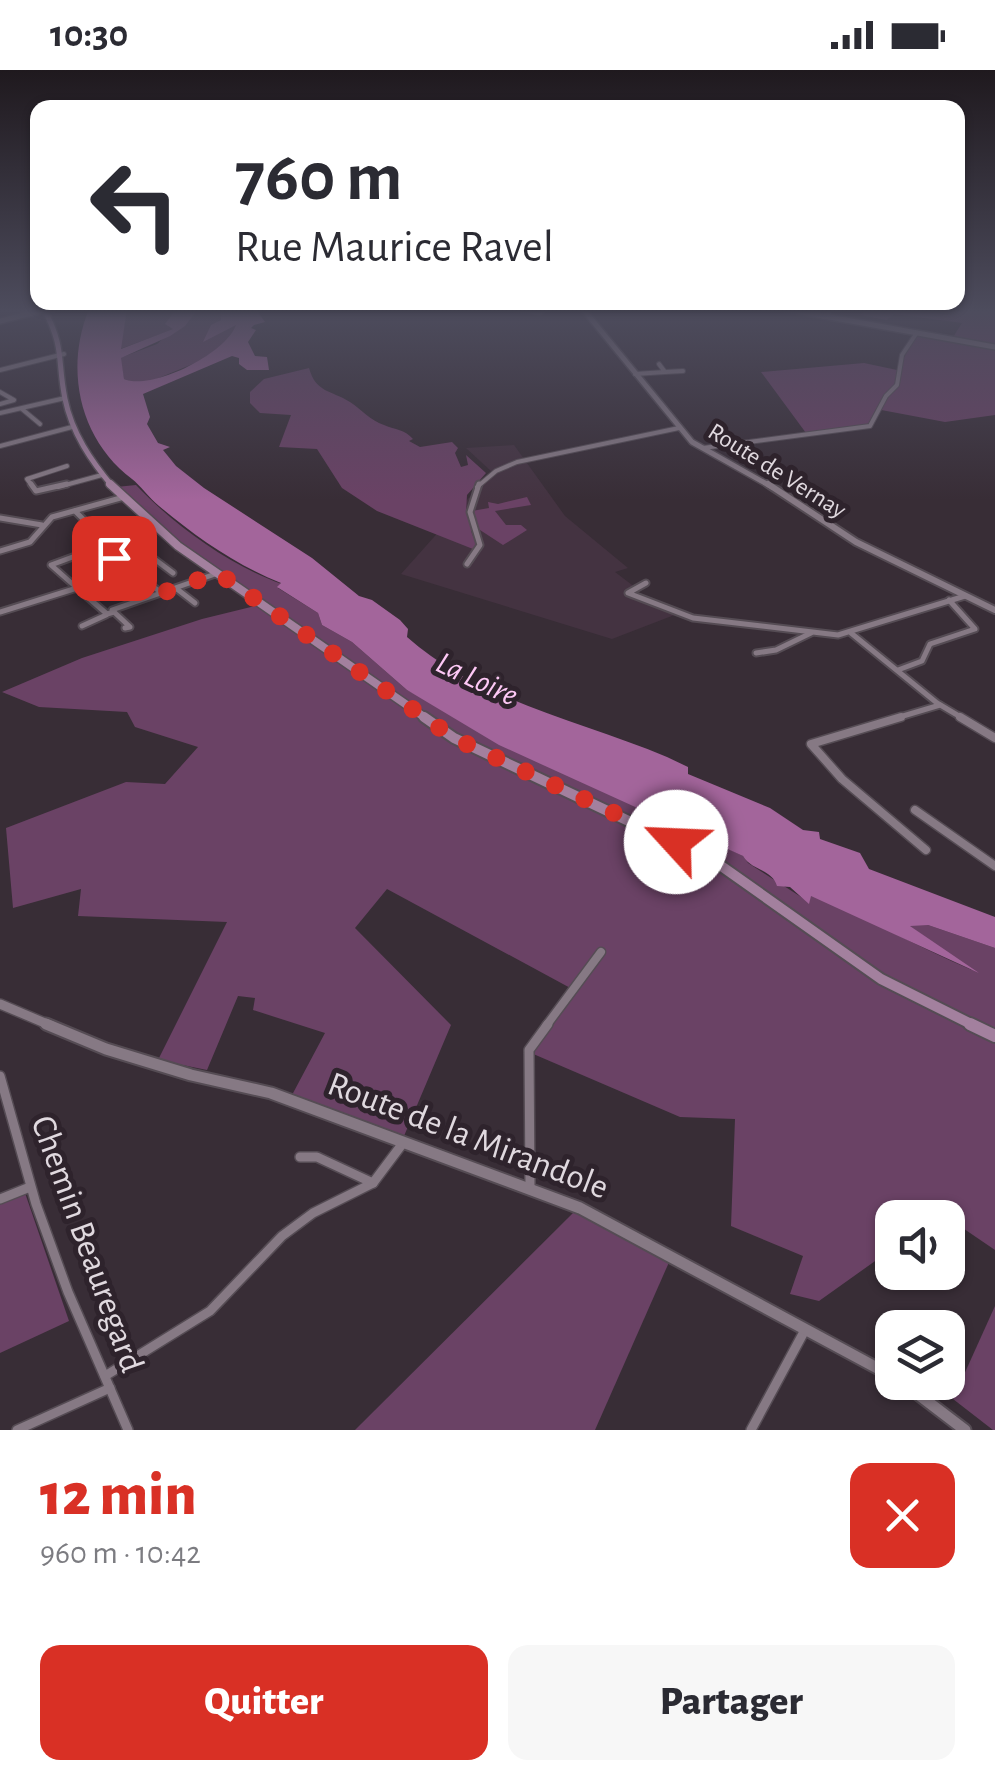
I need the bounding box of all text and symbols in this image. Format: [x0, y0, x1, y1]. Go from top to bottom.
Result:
text: 10:30 [50, 16, 128, 54]
icon: left [70, 140, 200, 270]
text: 760 m [235, 143, 403, 213]
text: Rue Maurice Ravel [235, 225, 554, 270]
street label: Route de Vernay [704, 419, 851, 523]
pin [72, 516, 157, 601]
icon: arrive [87, 531, 142, 586]
water label: La Loire [431, 646, 523, 712]
position arrow [624, 790, 728, 894]
street label: Route de la Mirandole [323, 1066, 613, 1206]
street label: Chemin Beauregard [24, 1111, 150, 1377]
map controls [875, 1200, 965, 1400]
button: sound [875, 1200, 965, 1290]
button: layers [875, 1310, 965, 1400]
button: close [850, 1463, 955, 1568]
text: 12 min [40, 1466, 196, 1526]
text: 960 m · 10:42 [40, 1537, 201, 1569]
button: Quitter [40, 1645, 488, 1760]
button: Partager [508, 1645, 955, 1760]

